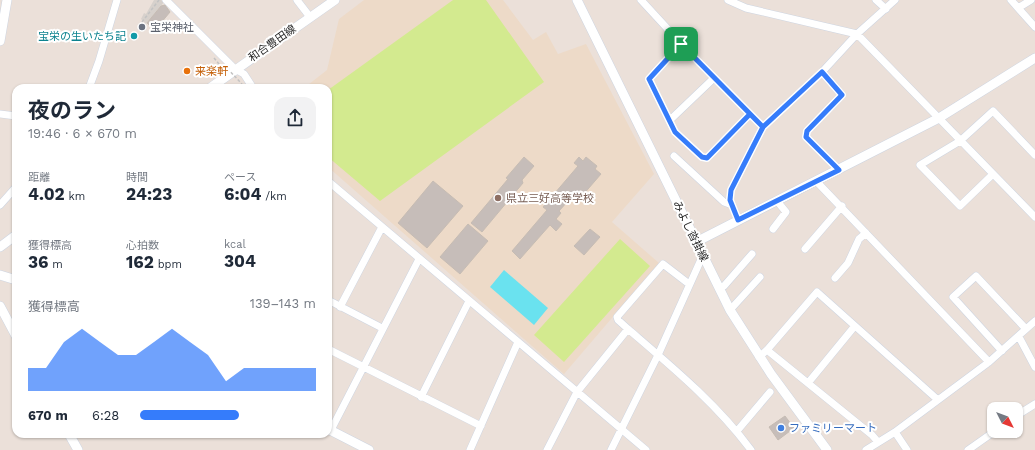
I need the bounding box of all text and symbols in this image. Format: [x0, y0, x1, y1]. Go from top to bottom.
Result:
place label: 宝栄神社 [150, 21, 194, 34]
marker: 宝栄神社 [137, 22, 147, 32]
street label: 和合豊田線 [246, 22, 299, 65]
pin [664, 27, 698, 61]
place label: 宝栄の生いたち記 [38, 30, 126, 43]
marker: 宝栄の生いたち記 [129, 31, 139, 41]
icon: arrive [670, 33, 692, 55]
place label: 来楽軒 [195, 65, 229, 78]
marker: 来楽軒 [182, 66, 192, 76]
button: share [274, 97, 316, 139]
text: 夜のラン [28, 98, 116, 123]
text: 19:46 · 6 × 670 m [28, 126, 137, 141]
text: 距離 [28, 171, 50, 184]
text: 時間 [126, 171, 148, 184]
text: ペース [224, 171, 256, 184]
text: 4.02 [28, 184, 65, 204]
text: 24:23 [126, 184, 172, 204]
text: 6:04 [224, 184, 262, 204]
text: km [65, 190, 85, 203]
text: /km [262, 190, 287, 203]
place label: 県立三好高等学校 [506, 192, 594, 205]
marker: 県立三好高等学校 [493, 193, 503, 203]
street label: みよし沓掛線 [670, 199, 711, 264]
text: kcal [224, 238, 246, 251]
text: 獲得標高 [28, 239, 72, 252]
text: 心拍数 [126, 239, 159, 252]
text: 304 [224, 251, 256, 271]
text: 36 [28, 252, 49, 272]
text: 162 [126, 252, 154, 272]
text: m [49, 258, 63, 271]
text: bpm [154, 258, 182, 271]
text: 139–143 m [250, 296, 316, 311]
text: 獲得標高 [28, 299, 80, 314]
north arrow [987, 402, 1023, 438]
map controls [987, 402, 1023, 438]
text: 670 m [28, 408, 68, 423]
text: 6:28 [92, 408, 119, 423]
place label: ファミリーマート [789, 422, 877, 435]
marker: ファミリーマート [776, 423, 786, 433]

